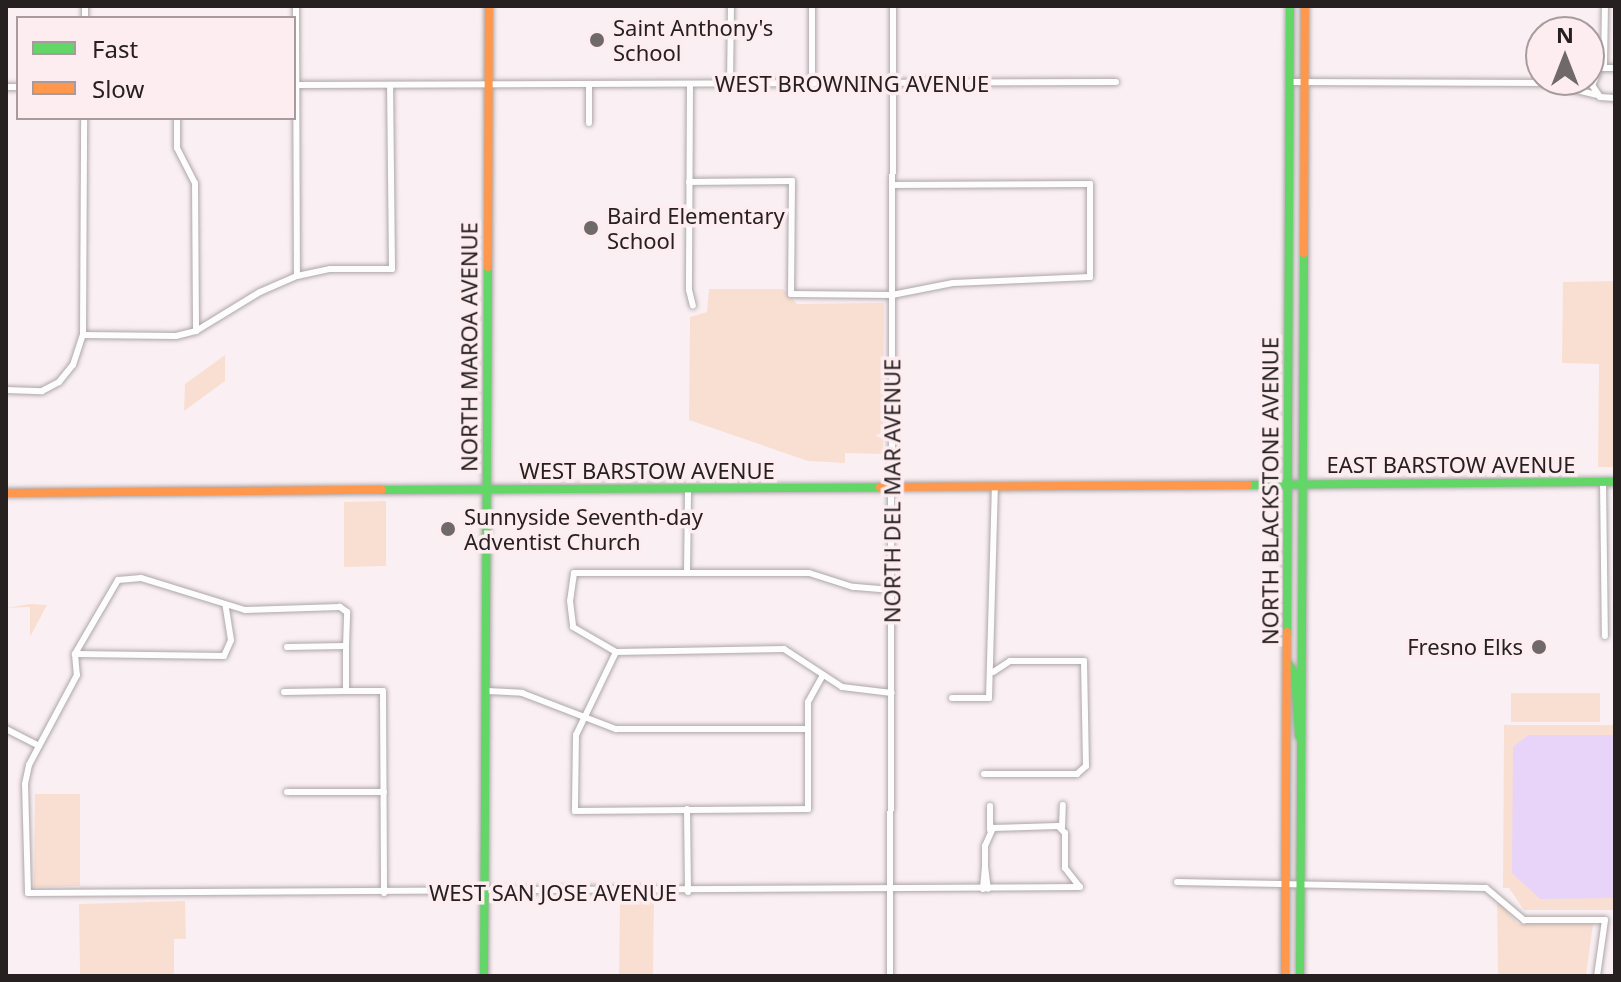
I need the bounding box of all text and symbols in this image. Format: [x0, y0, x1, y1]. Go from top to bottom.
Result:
place label: Saint Anthony's School [613, 14, 773, 66]
legend [16, 16, 296, 120]
north arrow [1525, 16, 1605, 96]
text: N [1556, 19, 1574, 49]
marker: Saint Anthony's School [588, 31, 606, 49]
text: Fast [92, 32, 138, 65]
street label: WEST BROWNING AVENUE [715, 71, 989, 97]
text: Slow [92, 72, 144, 105]
place label: Baird Elementary School [607, 202, 785, 254]
marker: Baird Elementary School [582, 219, 600, 237]
street label: NORTH MAROA AVENUE [456, 222, 482, 472]
street label: NORTH BLACKSTONE AVENUE [1257, 337, 1283, 645]
street label: NORTH DEL MAR AVENUE [879, 359, 905, 623]
street label: EAST BARSTOW AVENUE [1326, 452, 1576, 478]
street label: WEST BARSTOW AVENUE [519, 458, 775, 484]
place label: Sunnyside Seventh-day Adventist Church [464, 503, 703, 554]
marker: Sunnyside Seventh-day Adventist Church [439, 520, 457, 538]
place label: Fresno Elks [1407, 634, 1523, 660]
marker: Fresno Elks [1530, 638, 1548, 656]
street label: WEST SAN JOSE AVENUE [429, 880, 677, 906]

